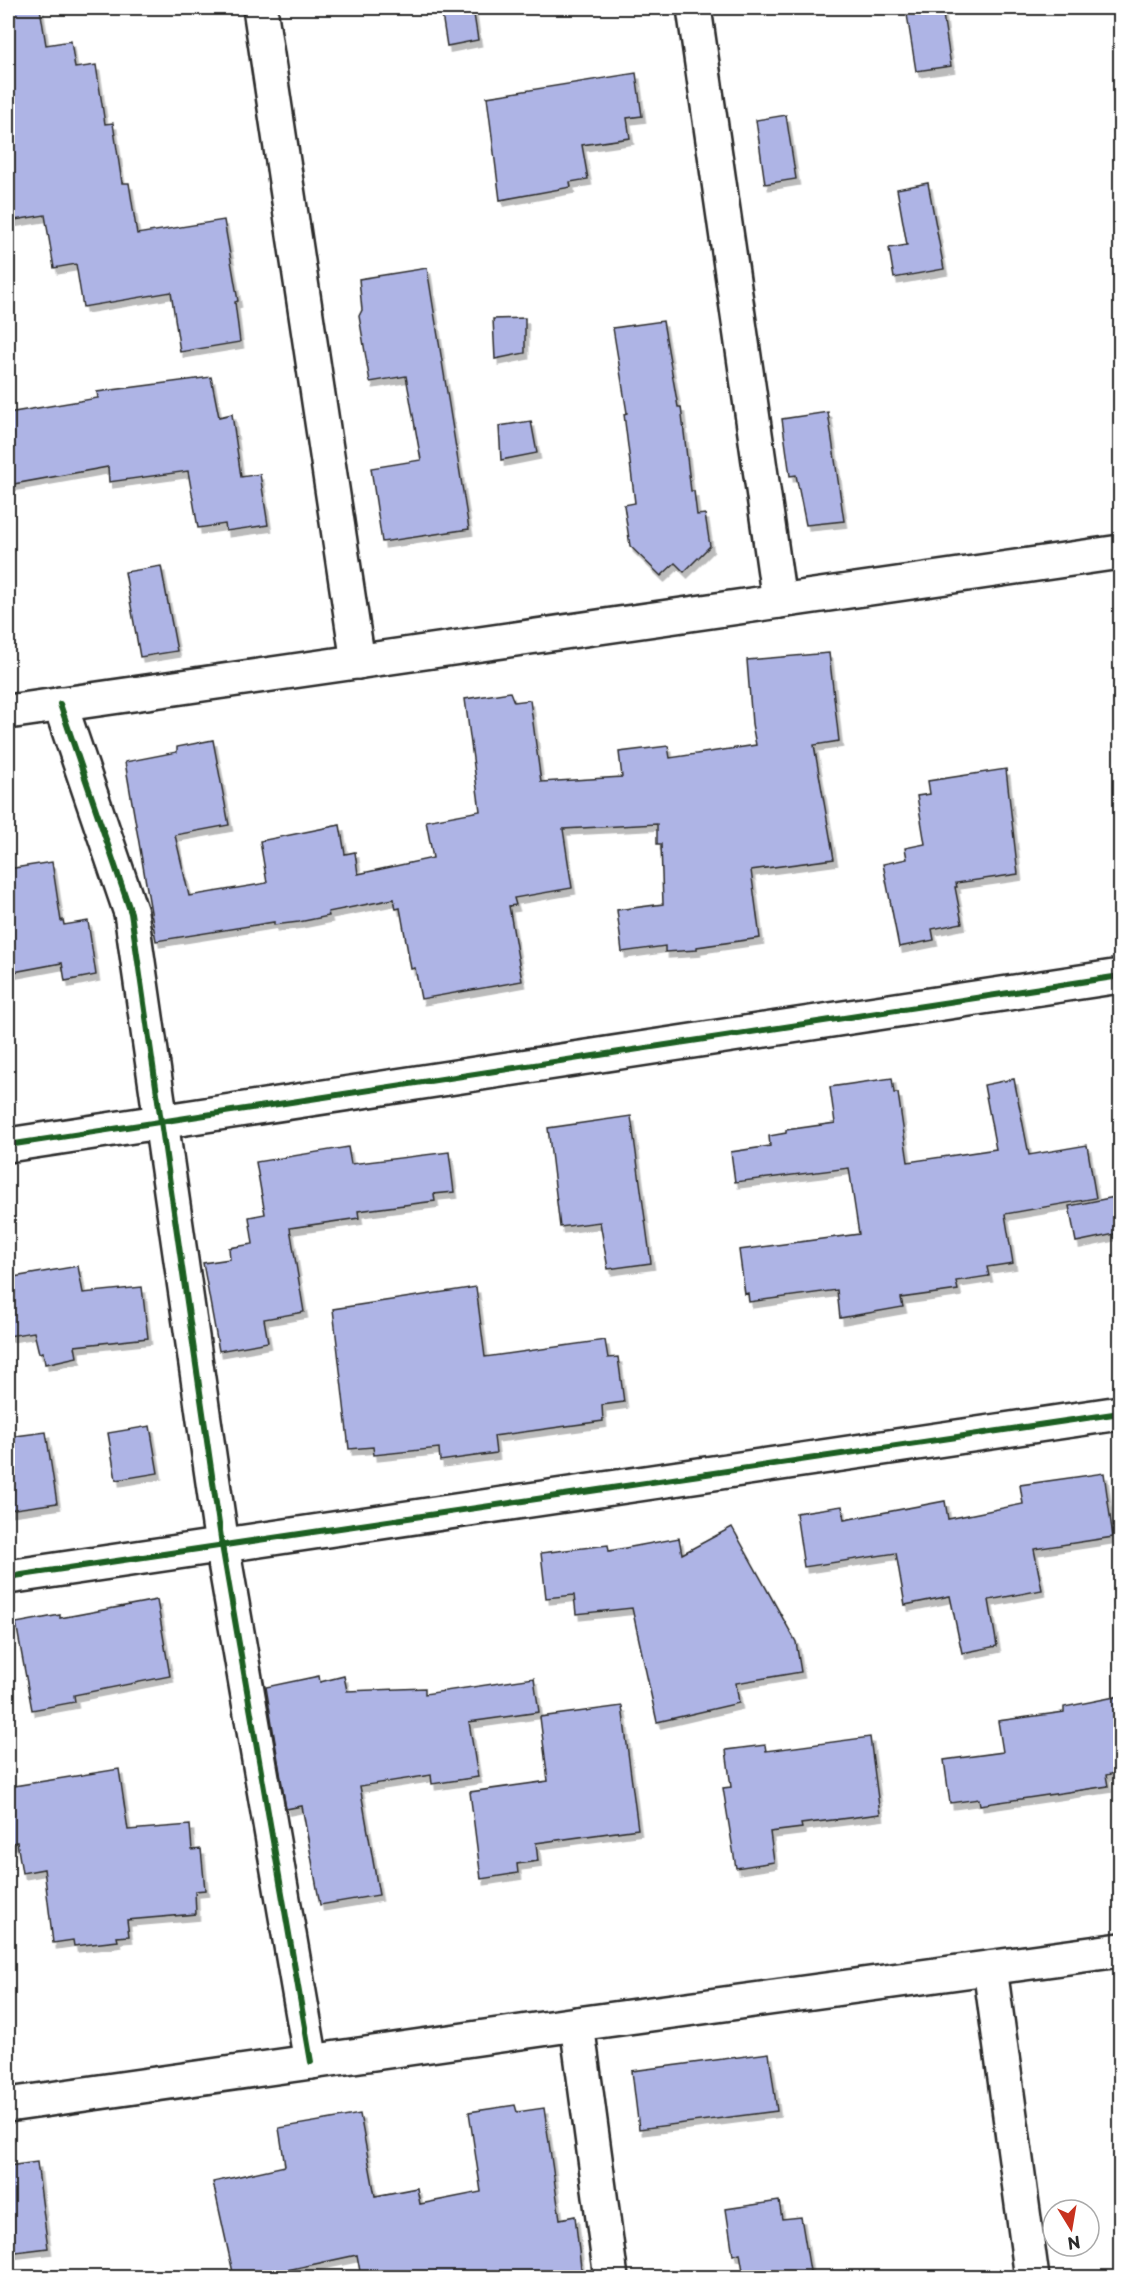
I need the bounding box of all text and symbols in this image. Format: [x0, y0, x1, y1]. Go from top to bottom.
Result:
north arrow [1041, 2198, 1101, 2258]
text: N [1066, 2231, 1083, 2257]

